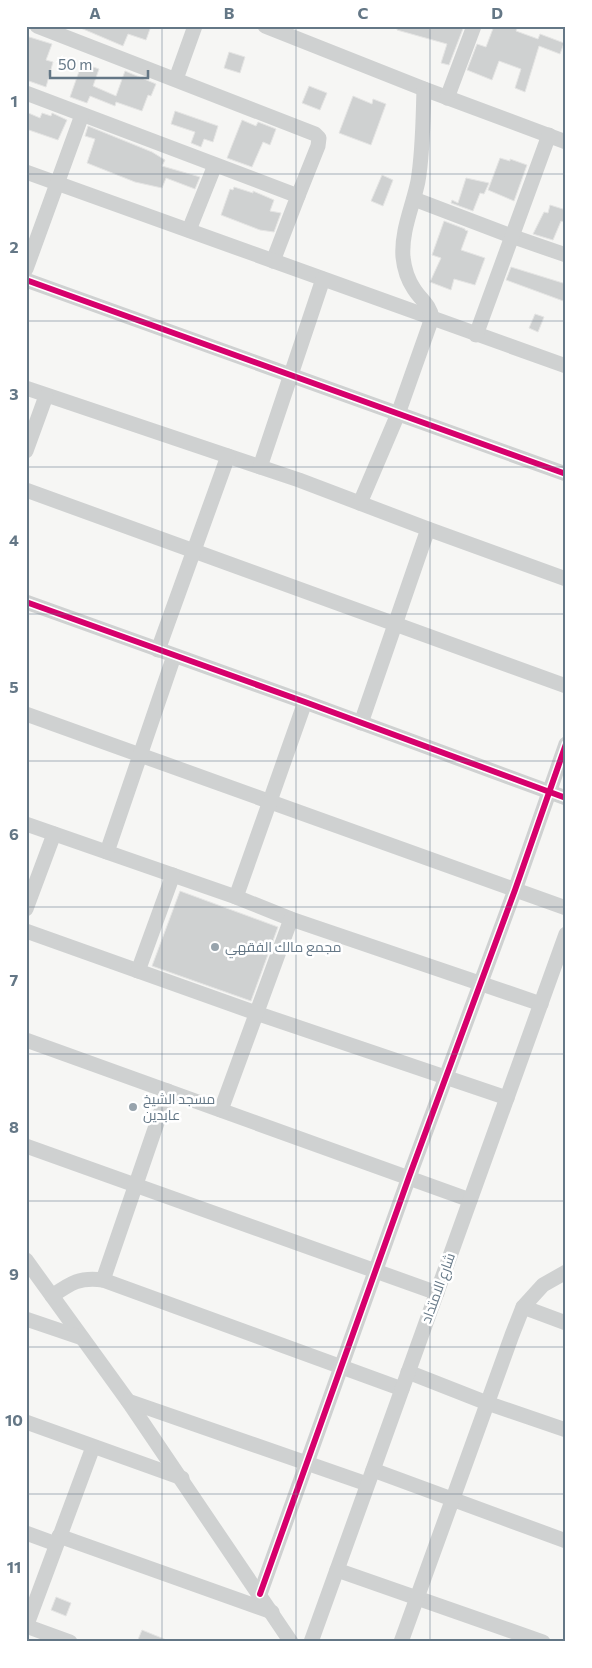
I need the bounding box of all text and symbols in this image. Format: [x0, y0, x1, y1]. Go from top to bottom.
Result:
text: A [89, 3, 101, 22]
text: B [224, 3, 235, 22]
text: C [358, 3, 369, 22]
text: D [491, 3, 503, 22]
scale bar [50, 48, 148, 80]
text: 50 m [58, 55, 92, 73]
text: 1 [10, 91, 18, 110]
text: 2 [9, 237, 19, 256]
text: 3 [9, 384, 19, 403]
text: 4 [9, 530, 19, 549]
text: 5 [9, 677, 19, 696]
text: 6 [9, 824, 19, 843]
place label: مجمع مالك الفقهي [225, 938, 342, 959]
marker: مجمع مالك الفقهي [209, 941, 221, 953]
text: 7 [10, 970, 19, 989]
place label: مسجد الشيخ عابدين [143, 1090, 215, 1123]
marker: مسجد الشيخ عابدين [127, 1101, 139, 1113]
text: 8 [9, 1117, 19, 1136]
street label: شارع الامتداد [417, 1250, 459, 1326]
text: 9 [9, 1264, 19, 1283]
text: 10 [5, 1410, 23, 1429]
text: 11 [7, 1557, 21, 1576]

